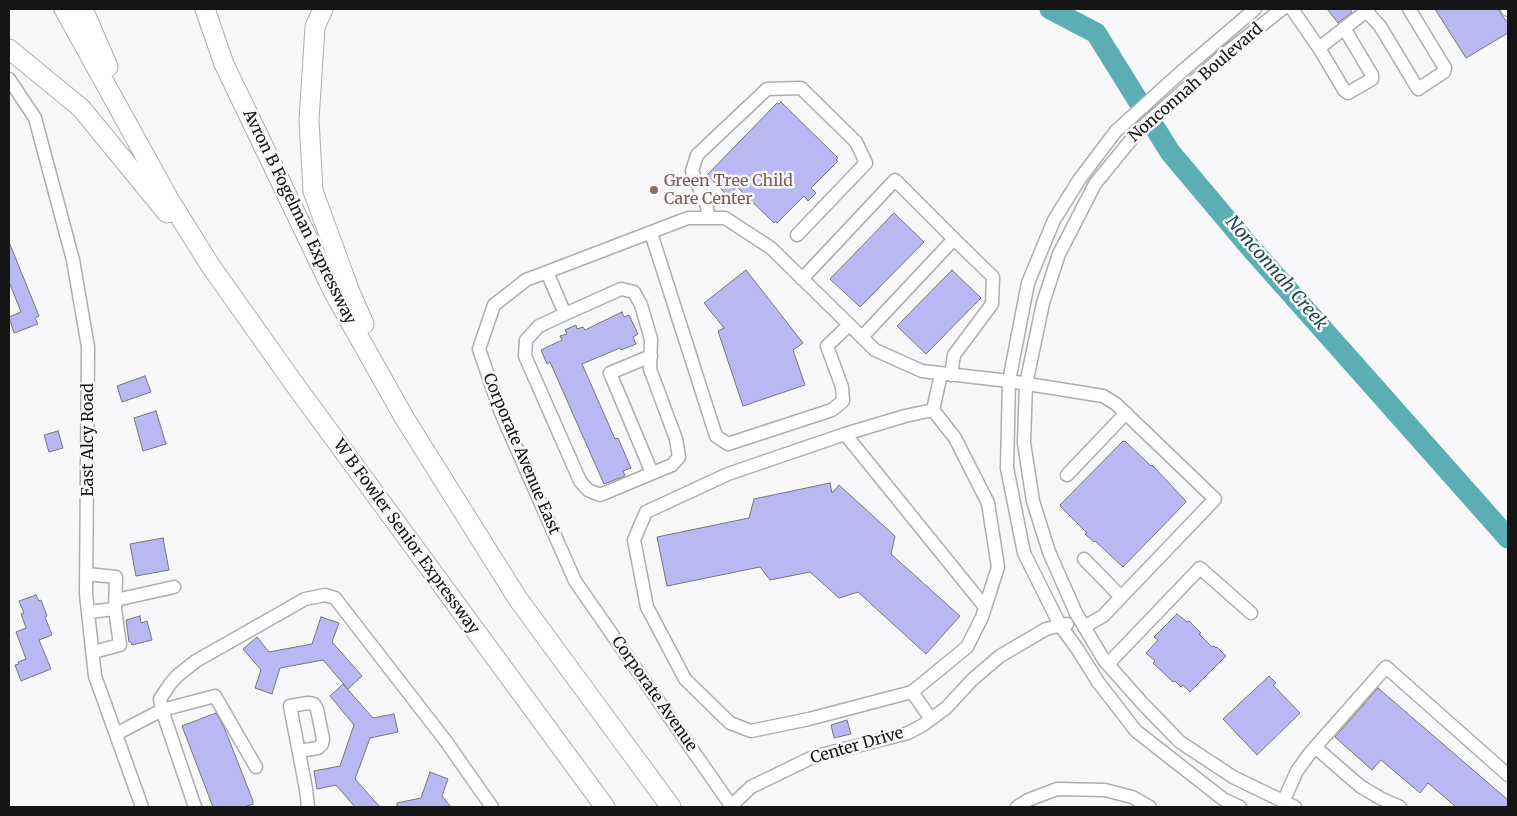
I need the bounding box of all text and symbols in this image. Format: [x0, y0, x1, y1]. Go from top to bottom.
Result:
street label: Nonconnah Boulevard [1125, 20, 1267, 146]
street label: Avron B Fogelman Expressway [239, 107, 359, 327]
place label: Green Tree Child Care Center [664, 171, 793, 209]
marker: Green Tree Child Care Center [648, 184, 660, 196]
water label: Nonconnah Creek [1221, 212, 1331, 334]
street label: Corporate Avenue East [478, 371, 564, 537]
street label: East Alcy Road [78, 383, 98, 497]
street label: W B Fowler Senior Expressway [329, 436, 483, 638]
street label: Corporate Avenue [607, 633, 701, 755]
street label: Center Drive [808, 724, 906, 768]

